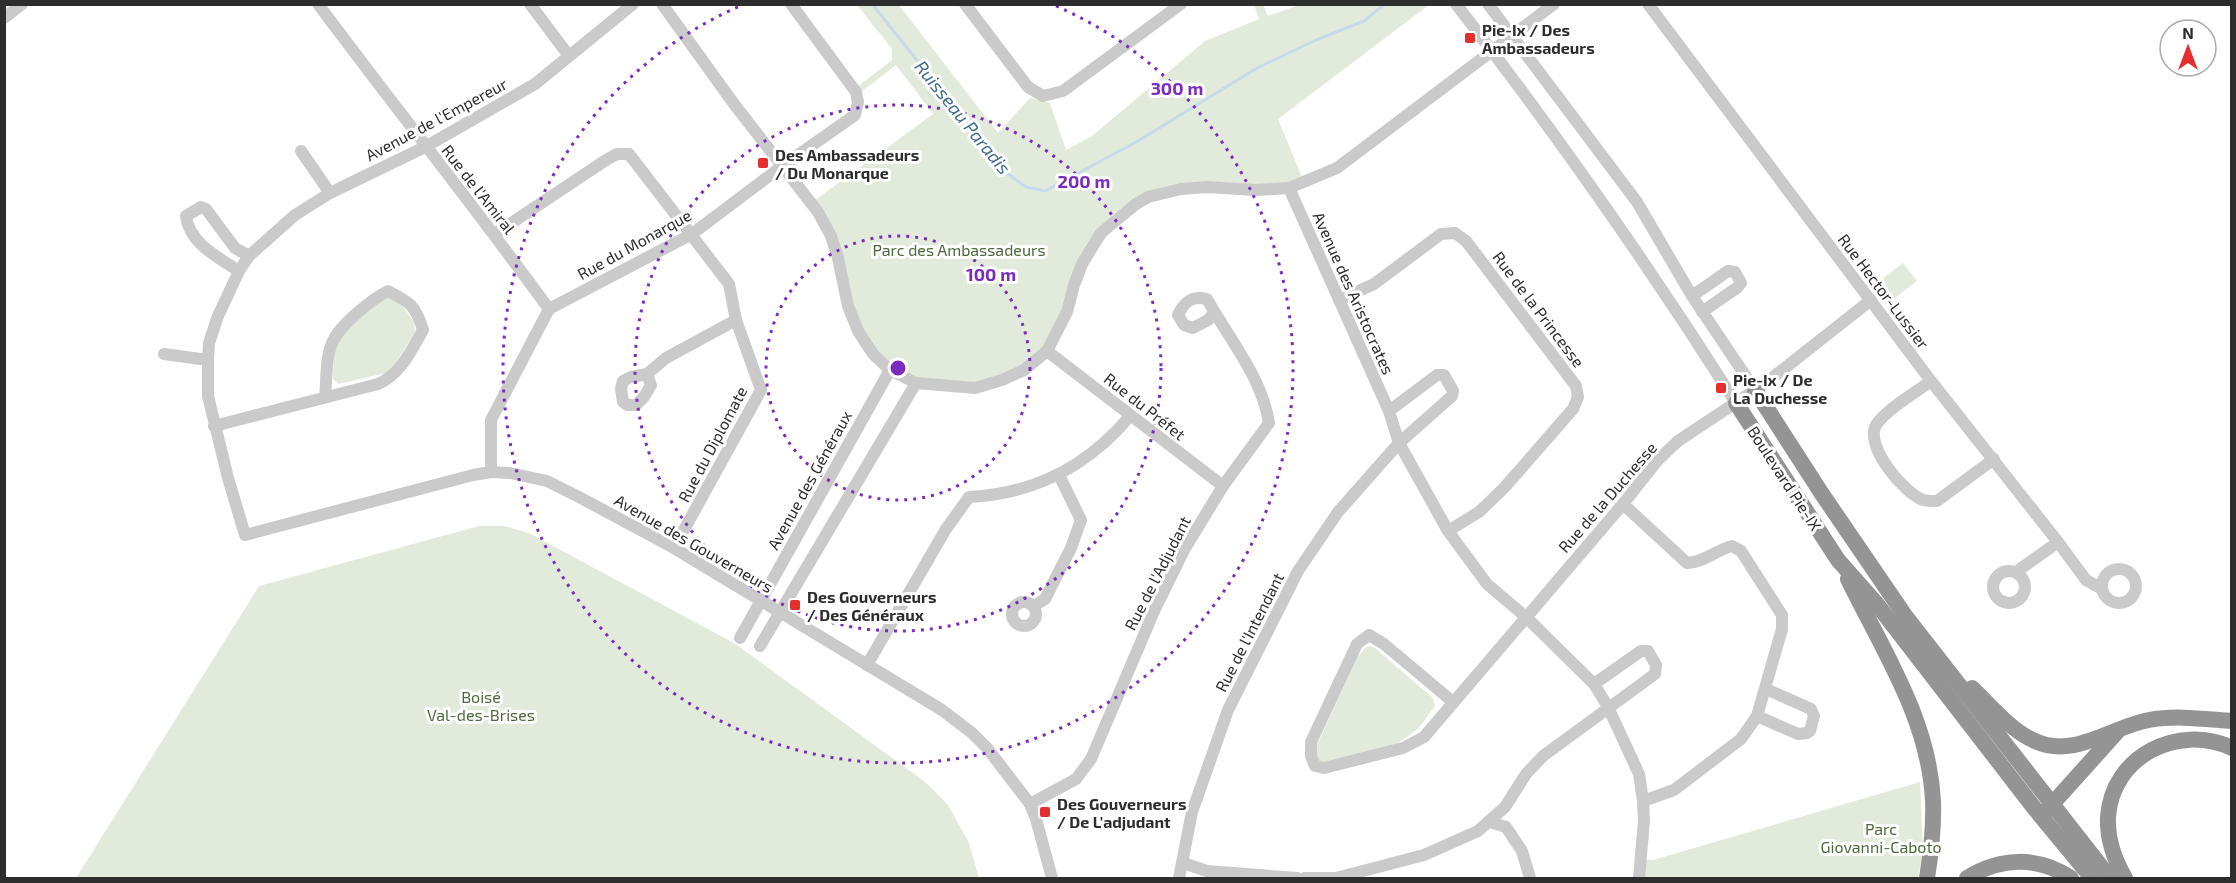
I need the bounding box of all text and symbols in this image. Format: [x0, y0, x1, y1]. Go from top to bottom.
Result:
north arrow [2158, 18, 2218, 78]
place label: Pie-Ix / Des Ambassadeurs [1482, 20, 1595, 57]
text: N [2182, 23, 2194, 42]
marker: Pie-Ix / Des Ambassadeurs [1463, 31, 1477, 45]
water label: Ruisseau Paradis [910, 56, 1016, 178]
street label: Avenue de l'Empereur [362, 73, 510, 164]
text: 300 m [1151, 77, 1203, 99]
street label: Rue de l'Amiral [438, 141, 520, 237]
place label: Des Ambassadeurs / Du Monarque [775, 145, 919, 182]
marker: Des Ambassadeurs / Du Monarque [756, 156, 770, 170]
text: 200 m [1058, 170, 1110, 192]
street label: Rue du Monarque [574, 205, 694, 283]
street label: Avenue des Aristocrates [1310, 209, 1398, 377]
street label: Rue Hector-Lussier [1835, 230, 1934, 353]
park label: Parc des Ambassadeurs [872, 240, 1046, 259]
street label: Rue de la Princesse [1489, 247, 1589, 371]
text: 100 m [966, 263, 1016, 285]
centre of rings [888, 358, 908, 378]
street label: Rue du Préfet [1101, 368, 1189, 444]
place label: Pie-Ix / De La Duchesse [1733, 370, 1827, 407]
marker: Pie-Ix / De La Duchesse [1714, 381, 1728, 395]
street label: Rue du Diplomate [674, 383, 750, 505]
street label: Avenue des Généraux [763, 407, 855, 553]
street label: Boulevard Pie-IX [1744, 422, 1826, 534]
street label: Rue de la Duchesse [1554, 438, 1660, 556]
street label: Avenue des Gouverneurs [611, 490, 777, 596]
street label: Rue de l'Adjudant [1120, 513, 1195, 634]
street label: Rue de l'Intendant [1211, 569, 1287, 695]
place label: Des Gouverneurs / Des Généraux [807, 587, 936, 624]
marker: Des Gouverneurs / Des Généraux [788, 598, 802, 612]
park label: Boisé Val-des-Brises [427, 687, 535, 724]
place label: Des Gouverneurs / De L'adjudant [1057, 794, 1186, 831]
marker: Des Gouverneurs / De L'adjudant [1038, 805, 1052, 819]
park label: Parc Giovanni-Caboto [1820, 819, 1942, 856]

